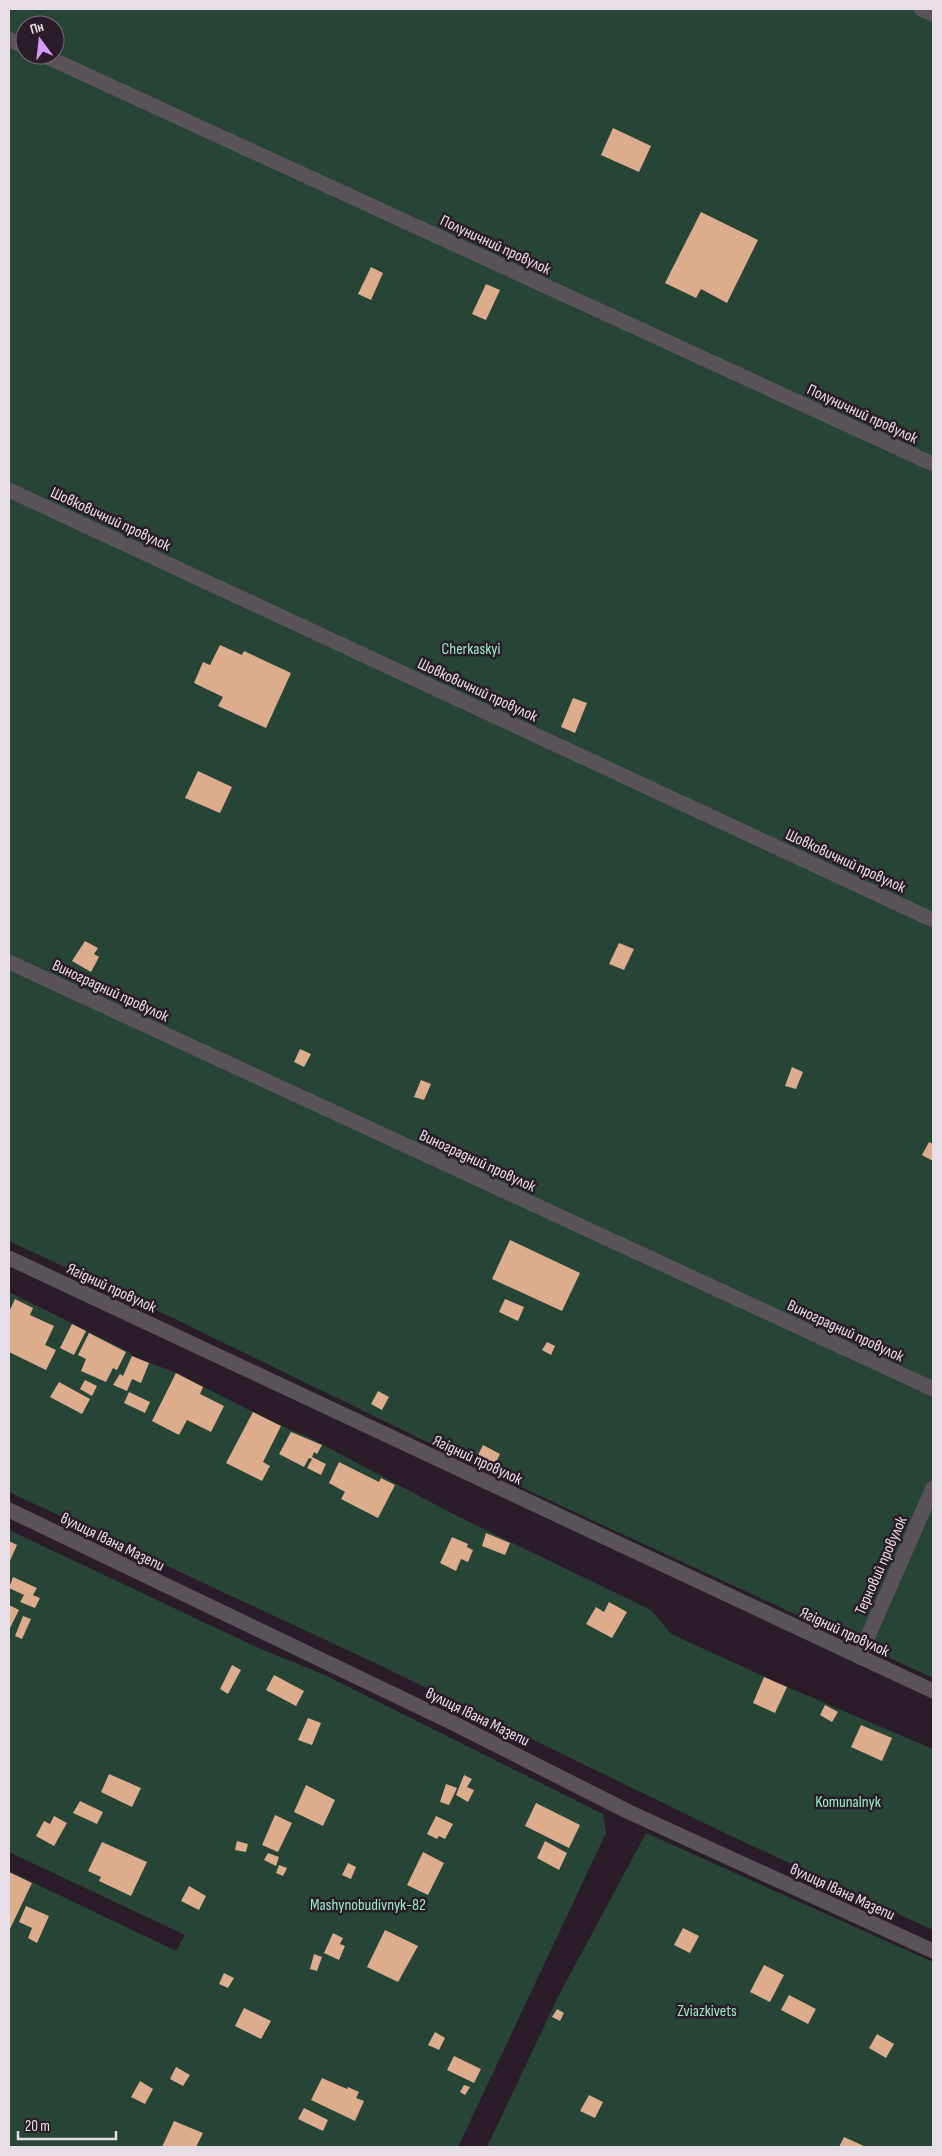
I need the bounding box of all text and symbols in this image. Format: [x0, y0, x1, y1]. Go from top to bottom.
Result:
north arrow [15, 15, 65, 65]
text: Пн [28, 18, 46, 38]
street label: Полуничний провулок [437, 211, 555, 280]
street label: Полуничний провулок [804, 380, 922, 449]
street label: Шовковичний провулок [47, 483, 174, 556]
park label: Cherkaskyi [442, 640, 500, 659]
street label: Шовковичний провулок [414, 654, 541, 727]
street label: Шовковичний провулок [782, 825, 909, 898]
street label: Виноградний провулок [49, 956, 172, 1027]
street label: Виноградний провулок [416, 1126, 539, 1197]
street label: Ягідний провулок [64, 1259, 160, 1318]
street label: Виноградний провулок [784, 1296, 907, 1367]
street label: Ягідний провулок [430, 1431, 526, 1490]
street label: вулиця Івана Мазепи [57, 1509, 167, 1576]
street label: Терновий провулок [851, 1513, 912, 1618]
street label: Ягідний провулок [797, 1603, 893, 1662]
street label: вулиця Івана Мазепи [422, 1684, 532, 1751]
park label: Komunalnyk [815, 1793, 881, 1812]
street label: вулиця Івана Мазепи [787, 1860, 898, 1925]
park label: Mashynobudivnyk-82 [310, 1896, 426, 1915]
park label: Zviazkivets [677, 2002, 737, 2021]
scale bar [18, 2108, 115, 2140]
text: 20 m [25, 2117, 50, 2136]

